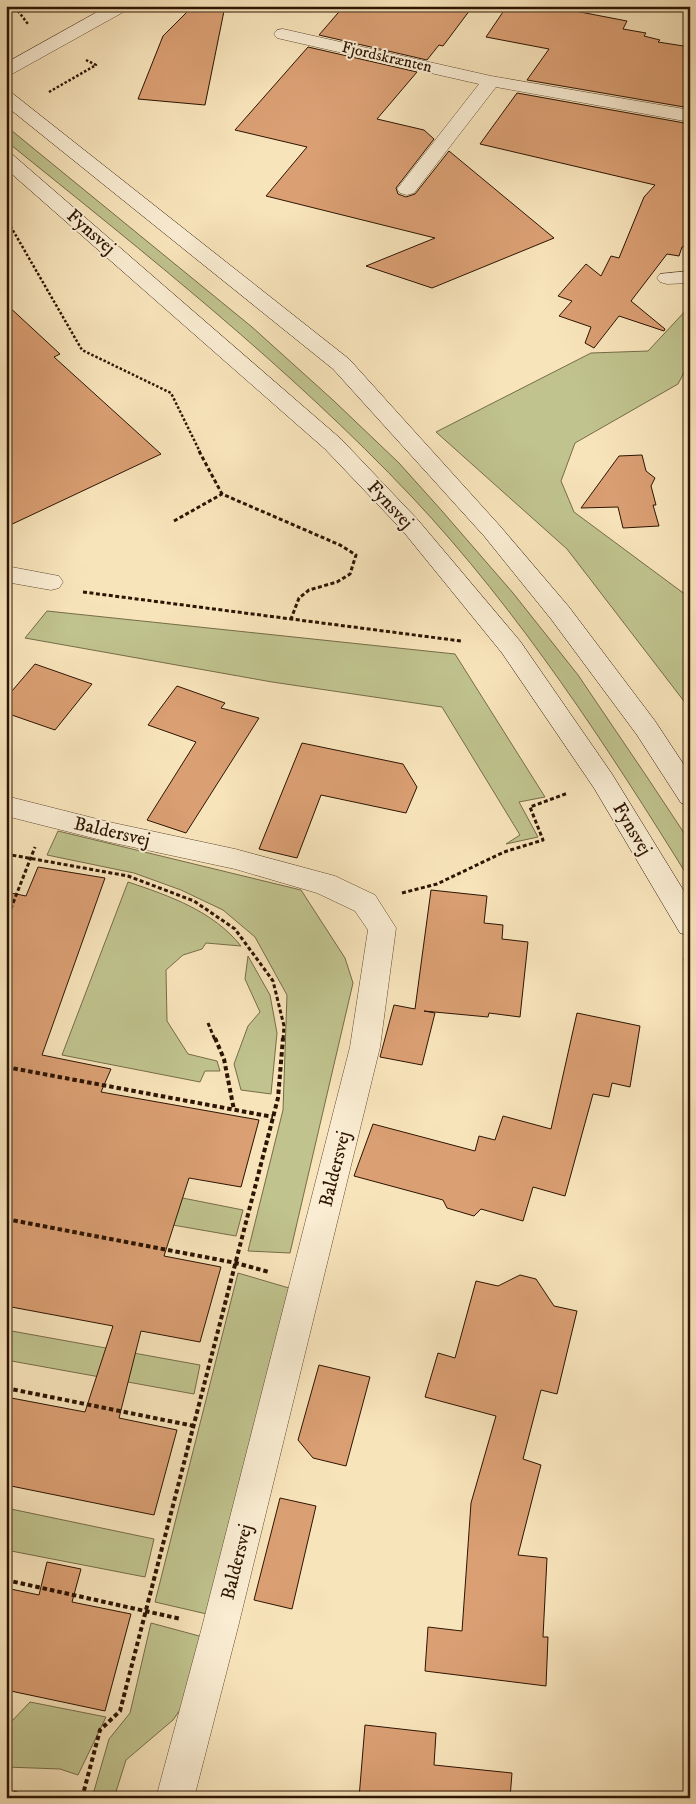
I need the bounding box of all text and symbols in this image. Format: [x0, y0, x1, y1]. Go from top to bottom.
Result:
street label: Fjordskrænten [340, 37, 435, 77]
street label: Fynsvej [62, 205, 120, 259]
street label: Fynsvej [362, 476, 418, 534]
street label: Fynsvej [607, 799, 657, 859]
street label: Baldersvej [72, 812, 152, 852]
street label: Baldersvej [314, 1129, 356, 1209]
street label: Baldersvej [216, 1522, 258, 1602]

